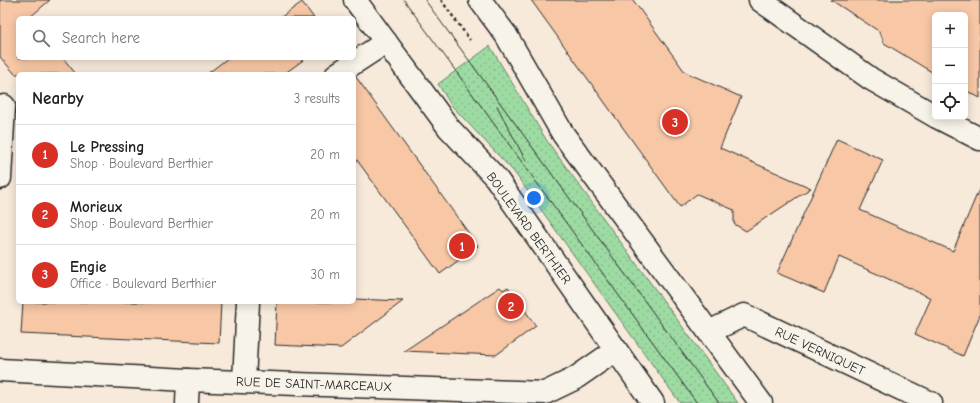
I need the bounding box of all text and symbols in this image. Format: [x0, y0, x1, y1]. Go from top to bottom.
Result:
map controls [932, 12, 968, 120]
button: + [932, 12, 968, 48]
search box [16, 16, 356, 60]
icon: search [30, 27, 52, 49]
text: Search here [62, 29, 140, 47]
button: − [932, 48, 968, 84]
button: locate [932, 84, 968, 120]
text: Nearby [32, 89, 83, 108]
text: 3 results [294, 91, 340, 106]
pin: 3 [662, 107, 688, 137]
text: Le Pressing [70, 138, 144, 156]
text: 1 [42, 147, 48, 162]
text: 20 m [310, 147, 340, 162]
text: Shop · Boulevard Berthier [70, 156, 213, 171]
street label: BOULEVARD BERTHIER [483, 169, 575, 287]
your location [524, 188, 544, 208]
text: Morieux [70, 198, 122, 216]
text: 2 [42, 207, 48, 222]
text: 20 m [310, 207, 340, 222]
text: Shop · Boulevard Berthier [70, 216, 213, 231]
pin: 1 [449, 231, 475, 261]
text: Engie [70, 258, 106, 276]
text: 3 [42, 267, 48, 282]
text: 30 m [310, 267, 340, 282]
text: Office · Boulevard Berthier [70, 276, 216, 291]
pin: 2 [498, 291, 524, 321]
street label: RUE VERNIQUET [773, 324, 868, 378]
street label: RUE DE SAINT-MARCEAUX [236, 374, 392, 394]

